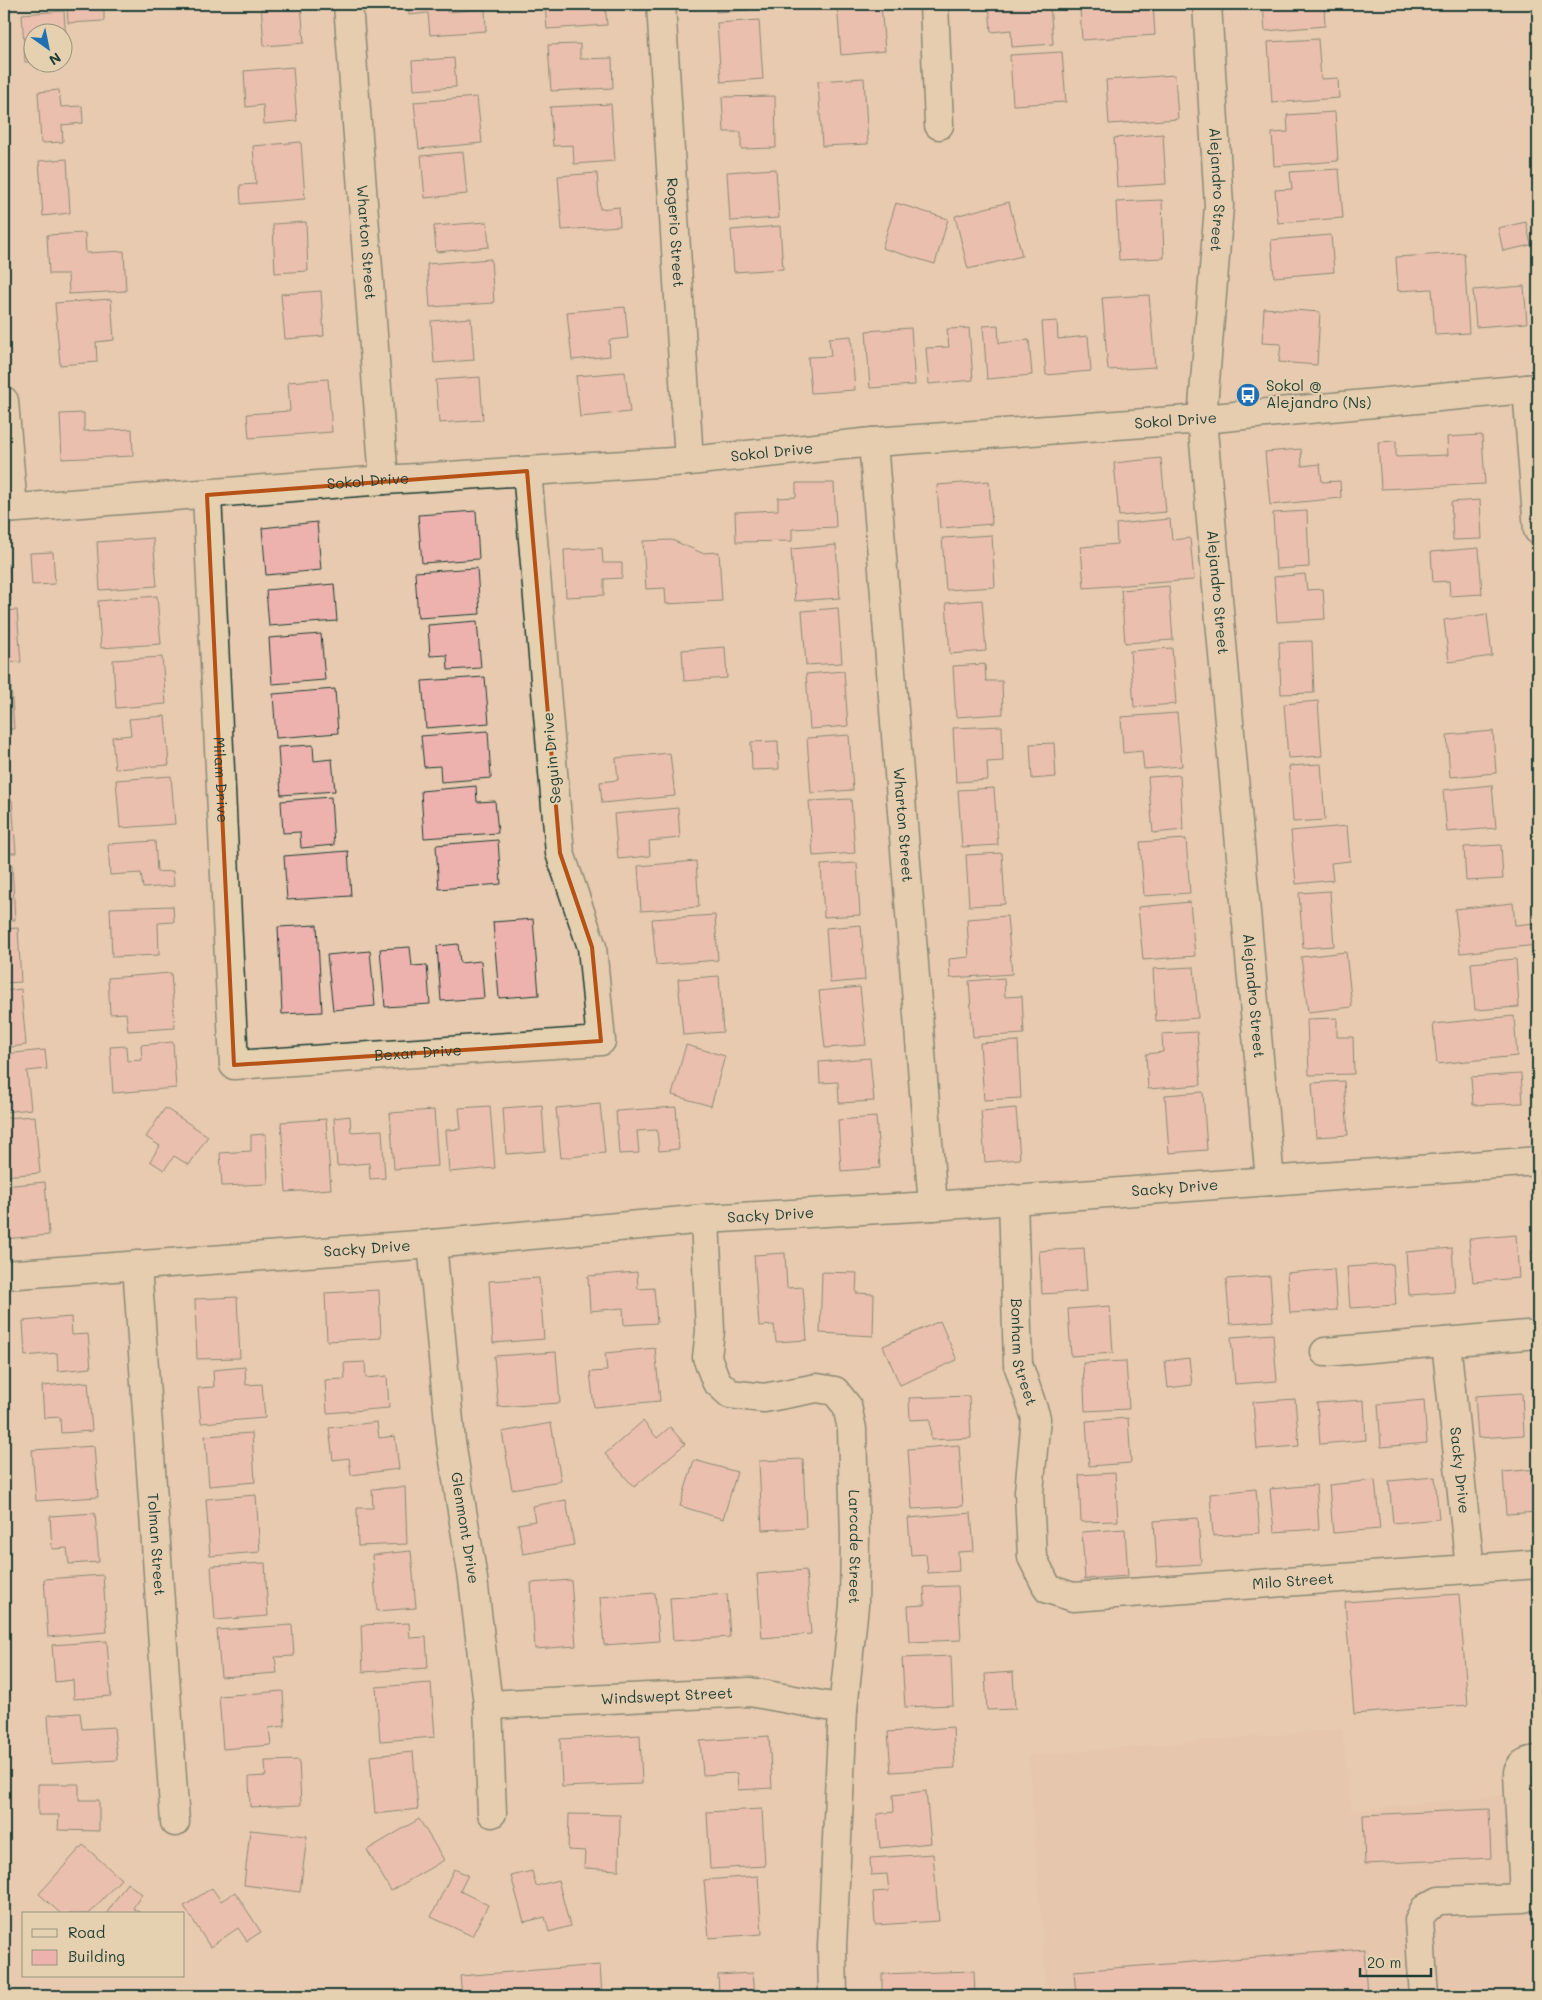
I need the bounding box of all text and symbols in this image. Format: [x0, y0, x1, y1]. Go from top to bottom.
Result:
north arrow [22, 22, 72, 72]
text: N [46, 48, 65, 70]
street label: Alejandro Street [1205, 127, 1230, 253]
street label: Rogerio Street [663, 177, 689, 288]
street label: Wharton Street [353, 184, 381, 300]
place label: Sokol @ Alejandro (Ns) [1266, 375, 1371, 412]
bus stop icon: Sokol @ Alejandro (Ns) [1235, 382, 1261, 408]
street label: Sokol Drive [1134, 407, 1218, 433]
street label: Sokol Drive [730, 437, 814, 466]
street label: Sokol Drive [326, 467, 410, 493]
street label: Alejandro Street [1203, 529, 1234, 655]
street label: Seguin Drive [537, 711, 565, 805]
street label: Milam Drive [209, 736, 234, 823]
street label: Wharton Street [890, 767, 919, 883]
street label: Alejandro Street [1239, 933, 1270, 1059]
street label: Bexar Drive [374, 1039, 462, 1065]
street label: Sacky Drive [1131, 1174, 1219, 1200]
street label: Sacky Drive [727, 1202, 815, 1227]
street label: Sacky Drive [323, 1235, 411, 1261]
street label: Bonham Street [1007, 1298, 1042, 1408]
street label: Sacky Drive [1446, 1426, 1475, 1514]
street label: Glenmont Drive [447, 1471, 484, 1585]
street label: Larcade Street [845, 1489, 866, 1604]
street label: Tolman Street [144, 1492, 171, 1596]
street label: Milo Street [1251, 1568, 1334, 1593]
street label: Windswept Street [600, 1682, 733, 1708]
legend [22, 1912, 185, 1978]
text: Road [68, 1922, 105, 1942]
scale bar [1360, 1945, 1431, 1977]
text: Building [68, 1946, 125, 1966]
text: 20 m [1367, 1952, 1401, 1972]

